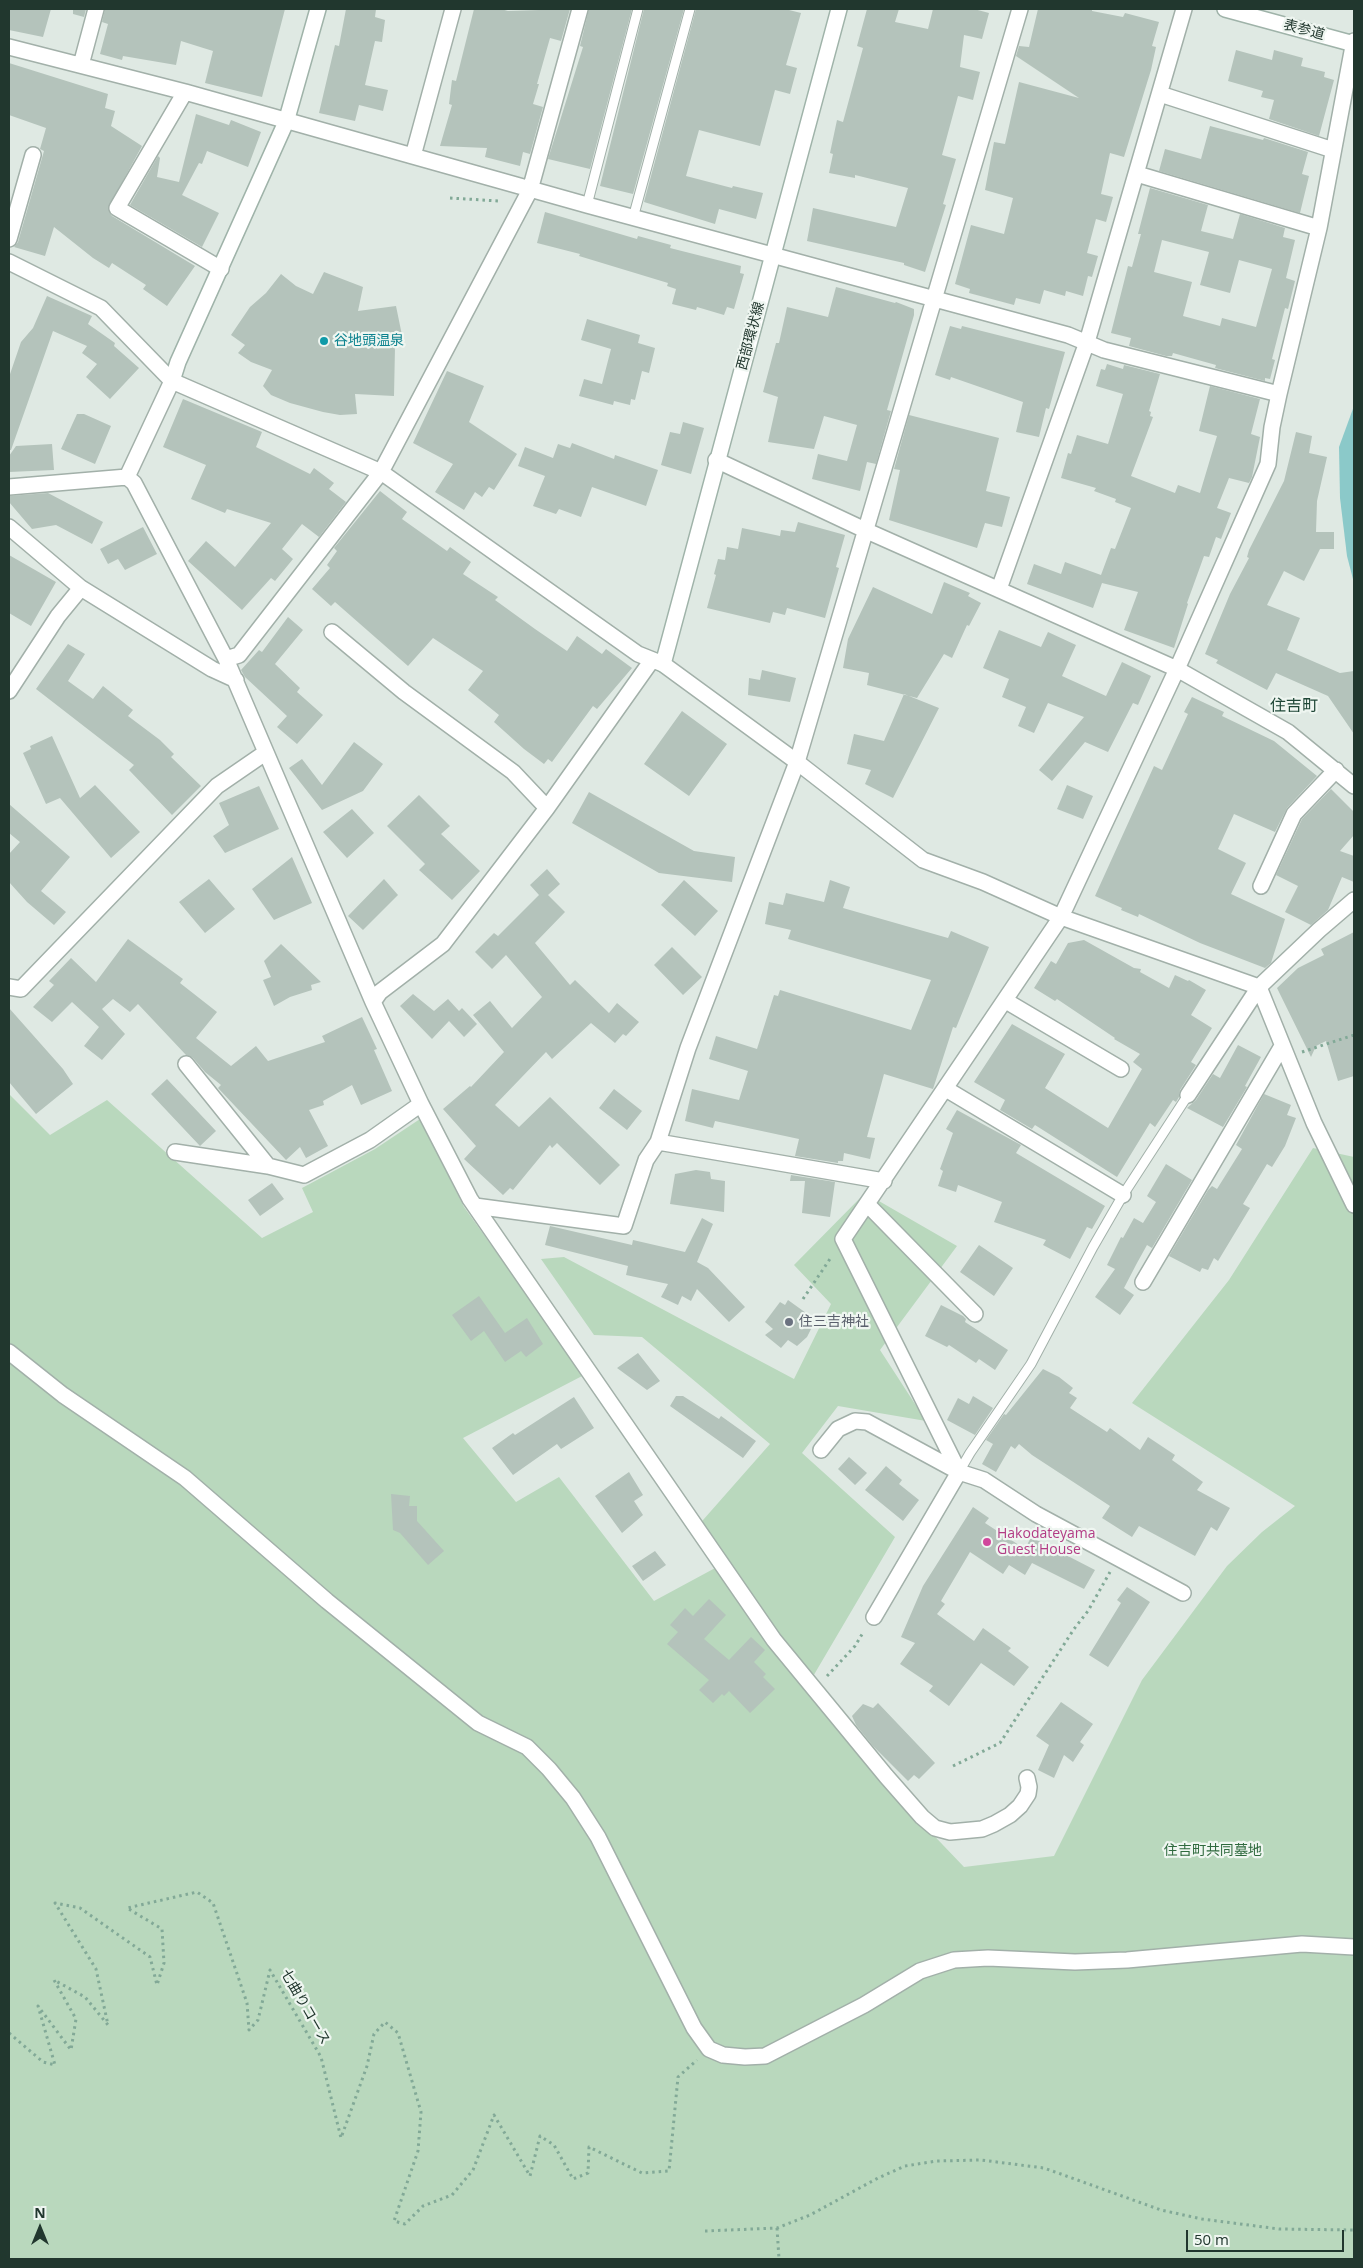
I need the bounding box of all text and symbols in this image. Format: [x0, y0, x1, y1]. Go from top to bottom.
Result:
street label: 表参道 [1282, 16, 1326, 44]
street label: 西部環状線 [734, 300, 768, 372]
place label: 谷地頭温泉 [334, 333, 404, 349]
marker: 谷地頭温泉 [318, 335, 330, 347]
district label: 住吉町 [1270, 696, 1318, 716]
place label: 住三吉神社 [799, 1314, 869, 1330]
marker: 住三吉神社 [783, 1316, 795, 1328]
place label: Hakodateyama Guest House [997, 1526, 1096, 1558]
marker: Hakodateyama Guest House [981, 1536, 993, 1548]
park label: 住吉町共同墓地 [1164, 1843, 1262, 1859]
street label: 七曲りコース [277, 1966, 333, 2048]
north arrow [15, 2203, 65, 2253]
text: N [34, 2203, 46, 2222]
scale bar [1188, 2220, 1346, 2252]
text: 50 m [1194, 2229, 1229, 2249]

